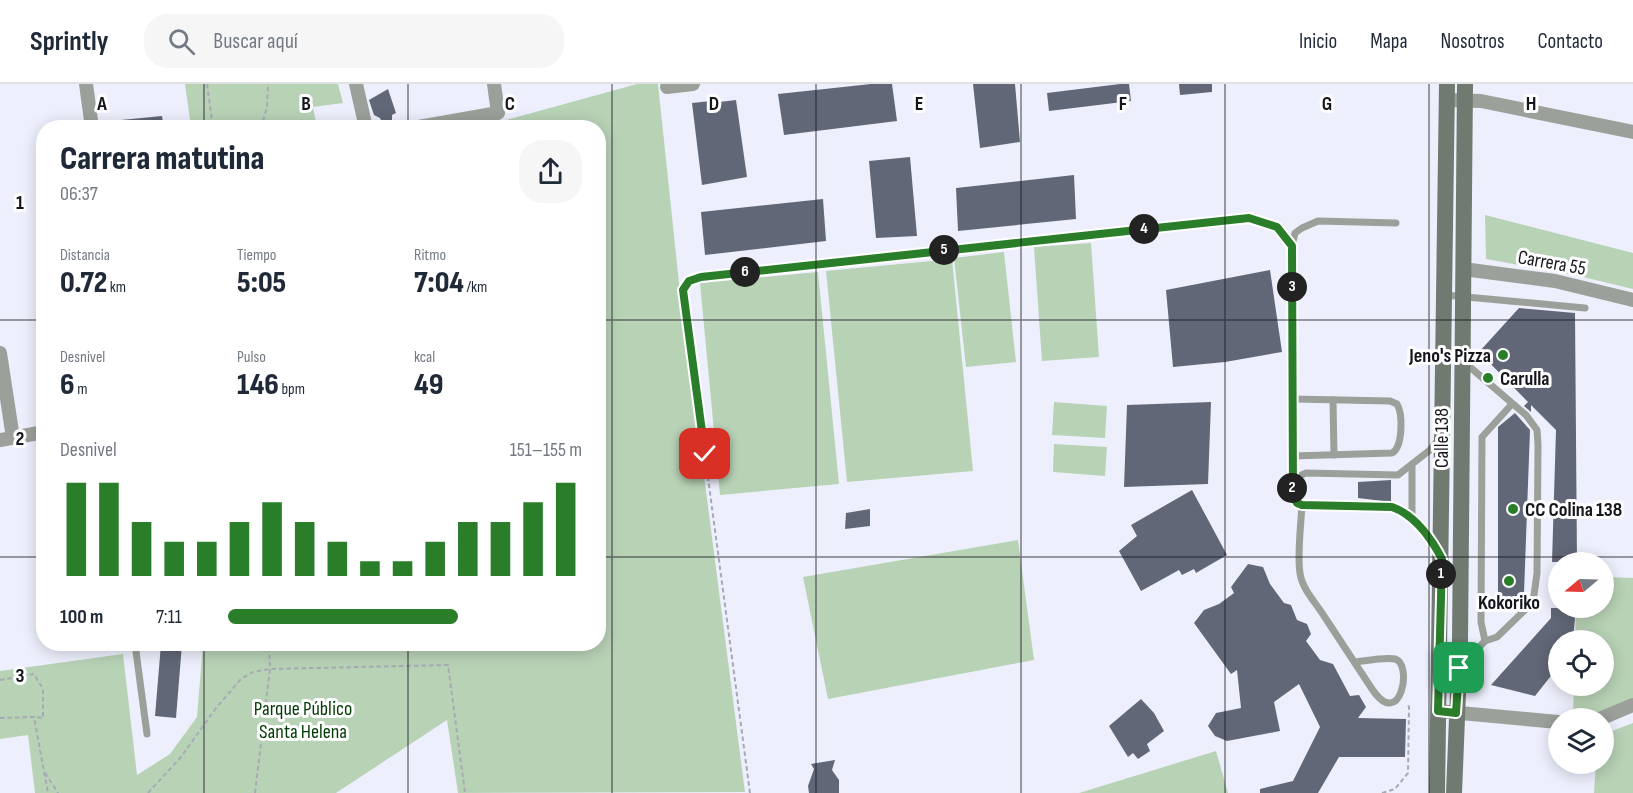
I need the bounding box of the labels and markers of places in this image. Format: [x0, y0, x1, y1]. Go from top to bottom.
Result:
pin: 4 [1129, 214, 1159, 244]
pin: 5 [929, 235, 959, 265]
pin: 6 [730, 257, 760, 287]
pin: 3 [1277, 272, 1307, 302]
place label: Jeno's Pizza [1408, 344, 1491, 368]
marker: Jeno's Pizza [1496, 348, 1510, 362]
place label: Carulla [1500, 367, 1549, 391]
marker: Carulla [1481, 371, 1495, 385]
pin [679, 428, 730, 479]
pin: 2 [1277, 473, 1307, 503]
place label: CC Colina 138 [1525, 498, 1622, 522]
marker: CC Colina 138 [1506, 502, 1520, 516]
pin: 1 [1426, 559, 1456, 589]
marker: Kokoriko [1502, 574, 1516, 588]
place label: Kokoriko [1478, 591, 1540, 615]
pin [1433, 642, 1484, 693]

